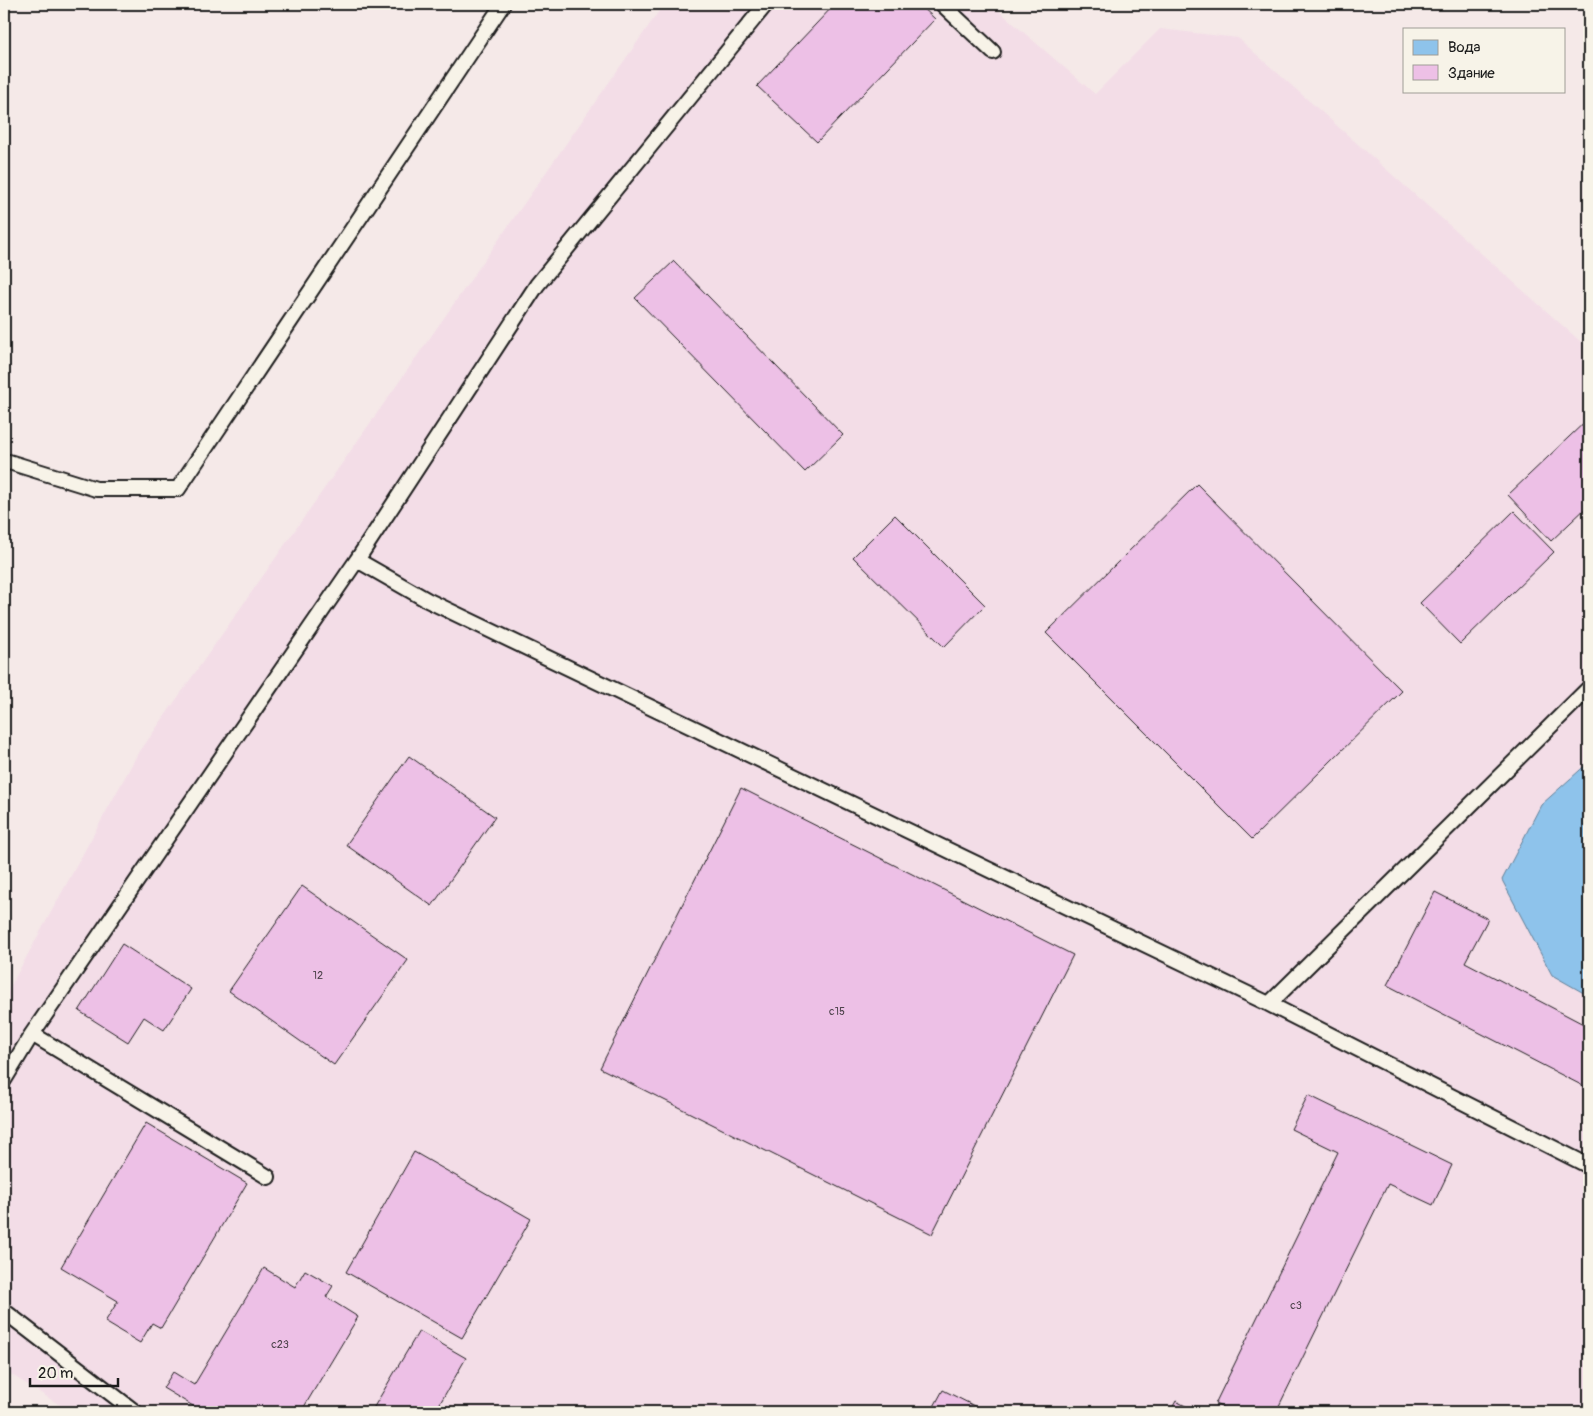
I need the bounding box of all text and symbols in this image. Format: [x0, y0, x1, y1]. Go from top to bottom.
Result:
legend [1403, 28, 1566, 92]
text: Вода [1448, 38, 1481, 57]
text: Здание [1448, 64, 1495, 83]
house number: 12 [313, 969, 323, 982]
house number: с15 [829, 1005, 845, 1018]
house number: с3 [1290, 1299, 1302, 1312]
house number: с23 [271, 1338, 289, 1351]
scale bar [30, 1356, 118, 1388]
text: 20 m [38, 1364, 73, 1383]

